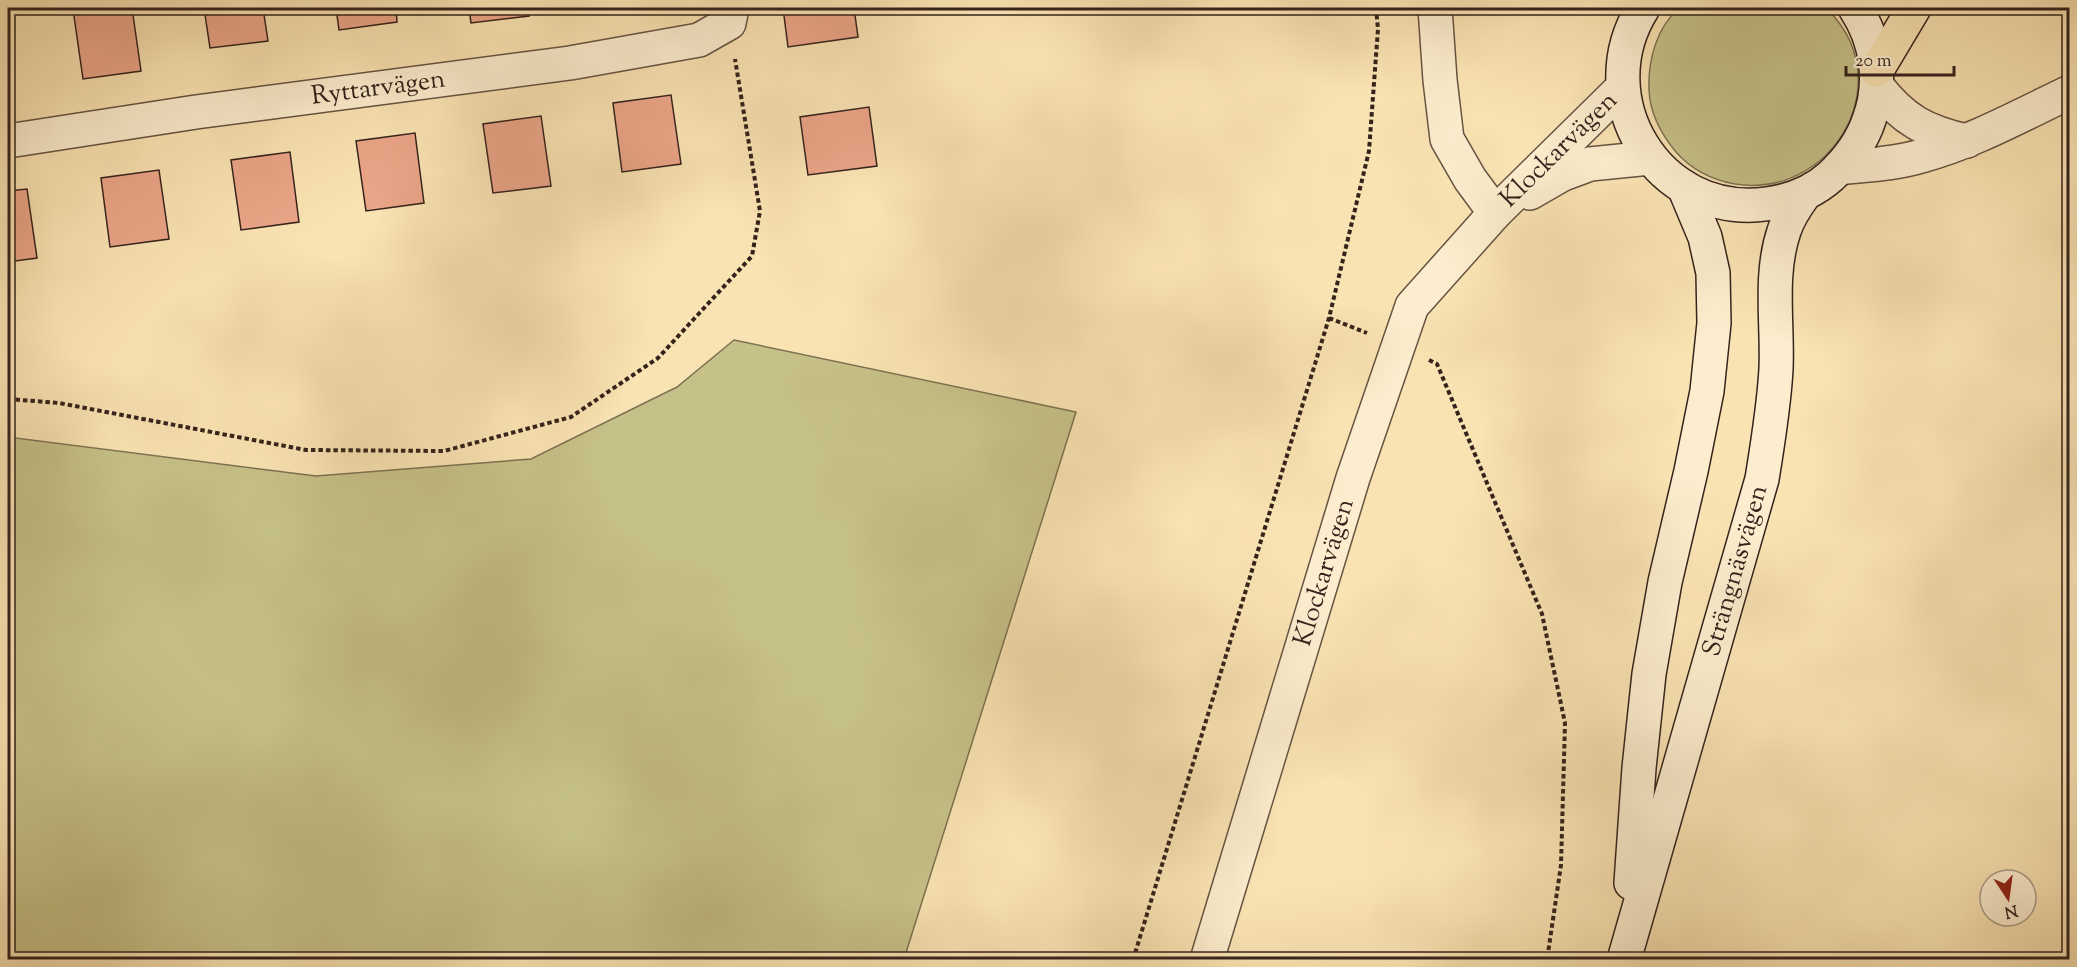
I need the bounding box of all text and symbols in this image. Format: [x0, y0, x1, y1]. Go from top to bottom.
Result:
scale bar [1846, 39, 1954, 77]
text: 20 m [1855, 49, 1892, 75]
street label: Ryttarvägen [309, 61, 447, 115]
street label: Klockarvägen [1492, 83, 1626, 217]
street label: Strängnäsvägen [1694, 481, 1778, 661]
street label: Klockarvägen [1285, 494, 1364, 651]
north arrow [1978, 868, 2038, 928]
text: N [2002, 898, 2020, 923]

